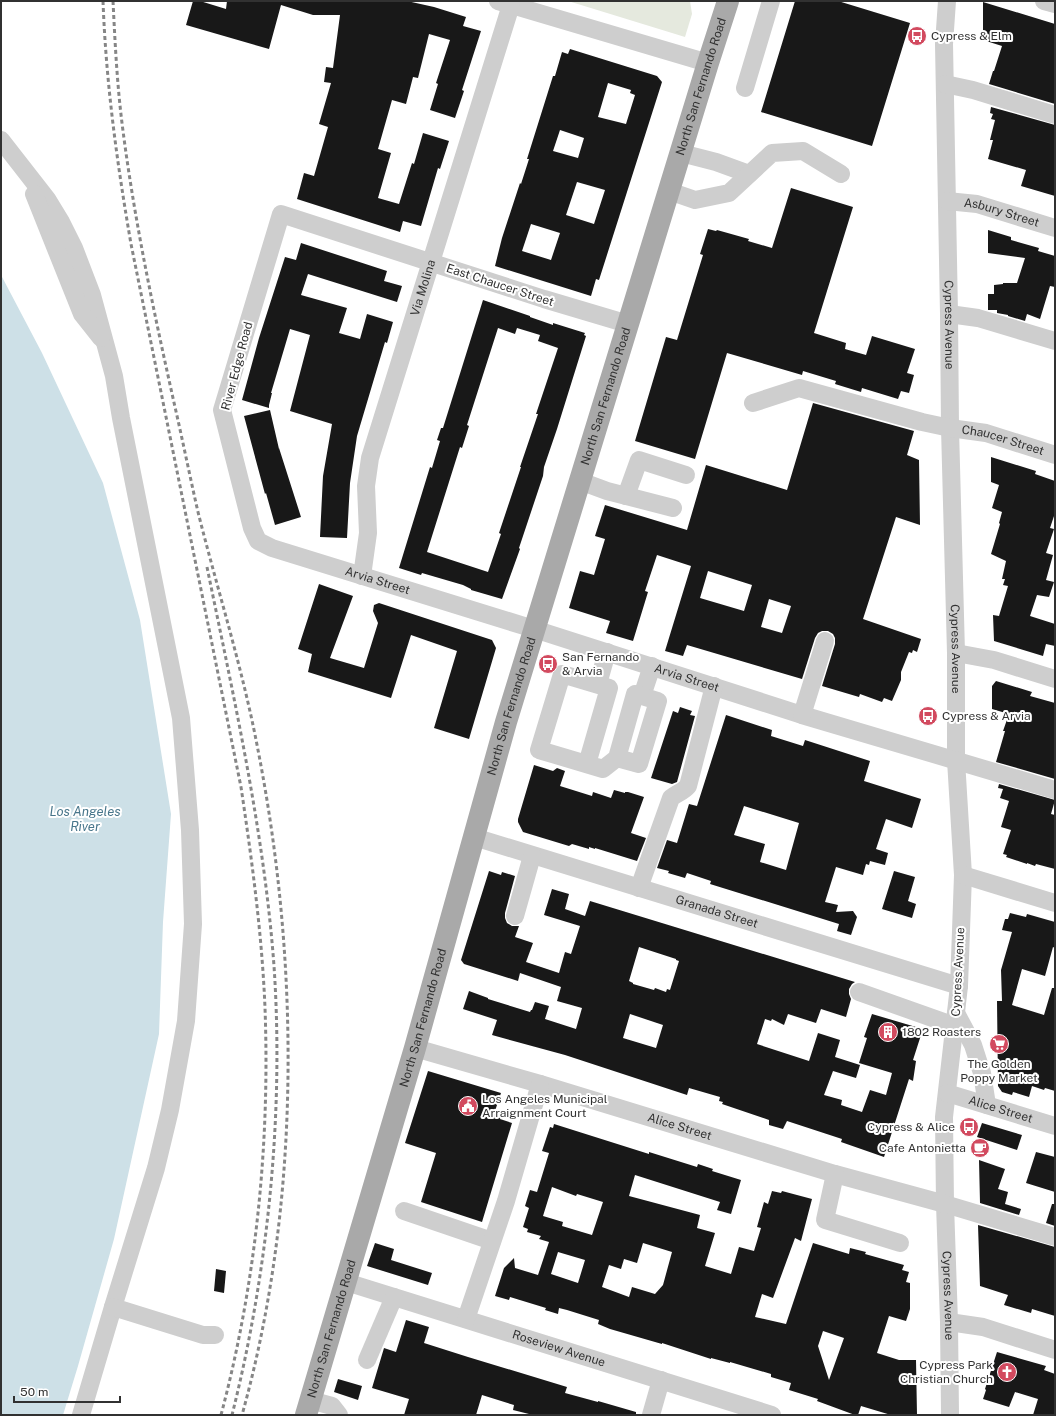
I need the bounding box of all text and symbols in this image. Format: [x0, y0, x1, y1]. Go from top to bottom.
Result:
street label: North San Fernando Road [673, 16, 729, 157]
bus stop icon: Cypress & Elm [906, 25, 928, 47]
place label: Cypress & Elm [931, 29, 1012, 43]
street label: Asbury Street [963, 196, 1041, 230]
street label: Via Molina [408, 258, 438, 318]
street label: East Chaucer Street [444, 261, 556, 309]
street label: Cypress Avenue [941, 280, 956, 370]
street label: River Edge Road [218, 320, 256, 412]
street label: North San Fernando Road [578, 326, 634, 467]
street label: Chaucer Street [961, 423, 1046, 458]
street label: Arvia Street [343, 564, 412, 597]
street label: Cypress Avenue [948, 604, 963, 694]
street label: North San Fernando Road [484, 635, 539, 777]
place label: San Fernando & Arvia [562, 650, 640, 678]
bus stop icon: San Fernando & Arvia [537, 653, 559, 675]
street label: Arvia Street [653, 661, 721, 695]
bus stop icon: Cypress & Arvia [917, 705, 939, 727]
place label: Cypress & Arvia [942, 709, 1031, 723]
water label: Los Angeles River [49, 804, 121, 834]
street label: Granada Street [674, 892, 760, 931]
street label: Cypress Avenue [949, 927, 967, 1017]
street label: North San Fernando Road [397, 947, 449, 1089]
building icon: 1802 Roasters [877, 1021, 899, 1043]
place label: 1802 Roasters [902, 1025, 981, 1039]
supermarket icon: The Golden Poppy Market [988, 1033, 1010, 1055]
place label: The Golden Poppy Market [960, 1057, 1038, 1085]
place label: Los Angeles Municipal Arraignment Court [482, 1092, 608, 1120]
street label: Alice Street [967, 1093, 1035, 1126]
public building icon: Los Angeles Municipal Arraignment Court [457, 1095, 479, 1117]
street label: Alice Street [646, 1110, 714, 1143]
bus stop icon: Cypress & Alice [958, 1116, 980, 1138]
place label: Cypress & Alice [867, 1120, 955, 1134]
cafe icon: Cafe Antonietta [969, 1137, 991, 1159]
place label: Cafe Antonietta [879, 1141, 966, 1155]
street label: Cypress Avenue [940, 1251, 956, 1341]
street label: North San Fernando Road [304, 1258, 359, 1400]
street label: Roseview Avenue [511, 1327, 607, 1370]
place label: Cypress Park Christian Church [900, 1358, 993, 1386]
church icon: Cypress Park Christian Church [996, 1361, 1018, 1383]
scale bar [14, 1378, 120, 1404]
text: 50 m [20, 1385, 48, 1399]

